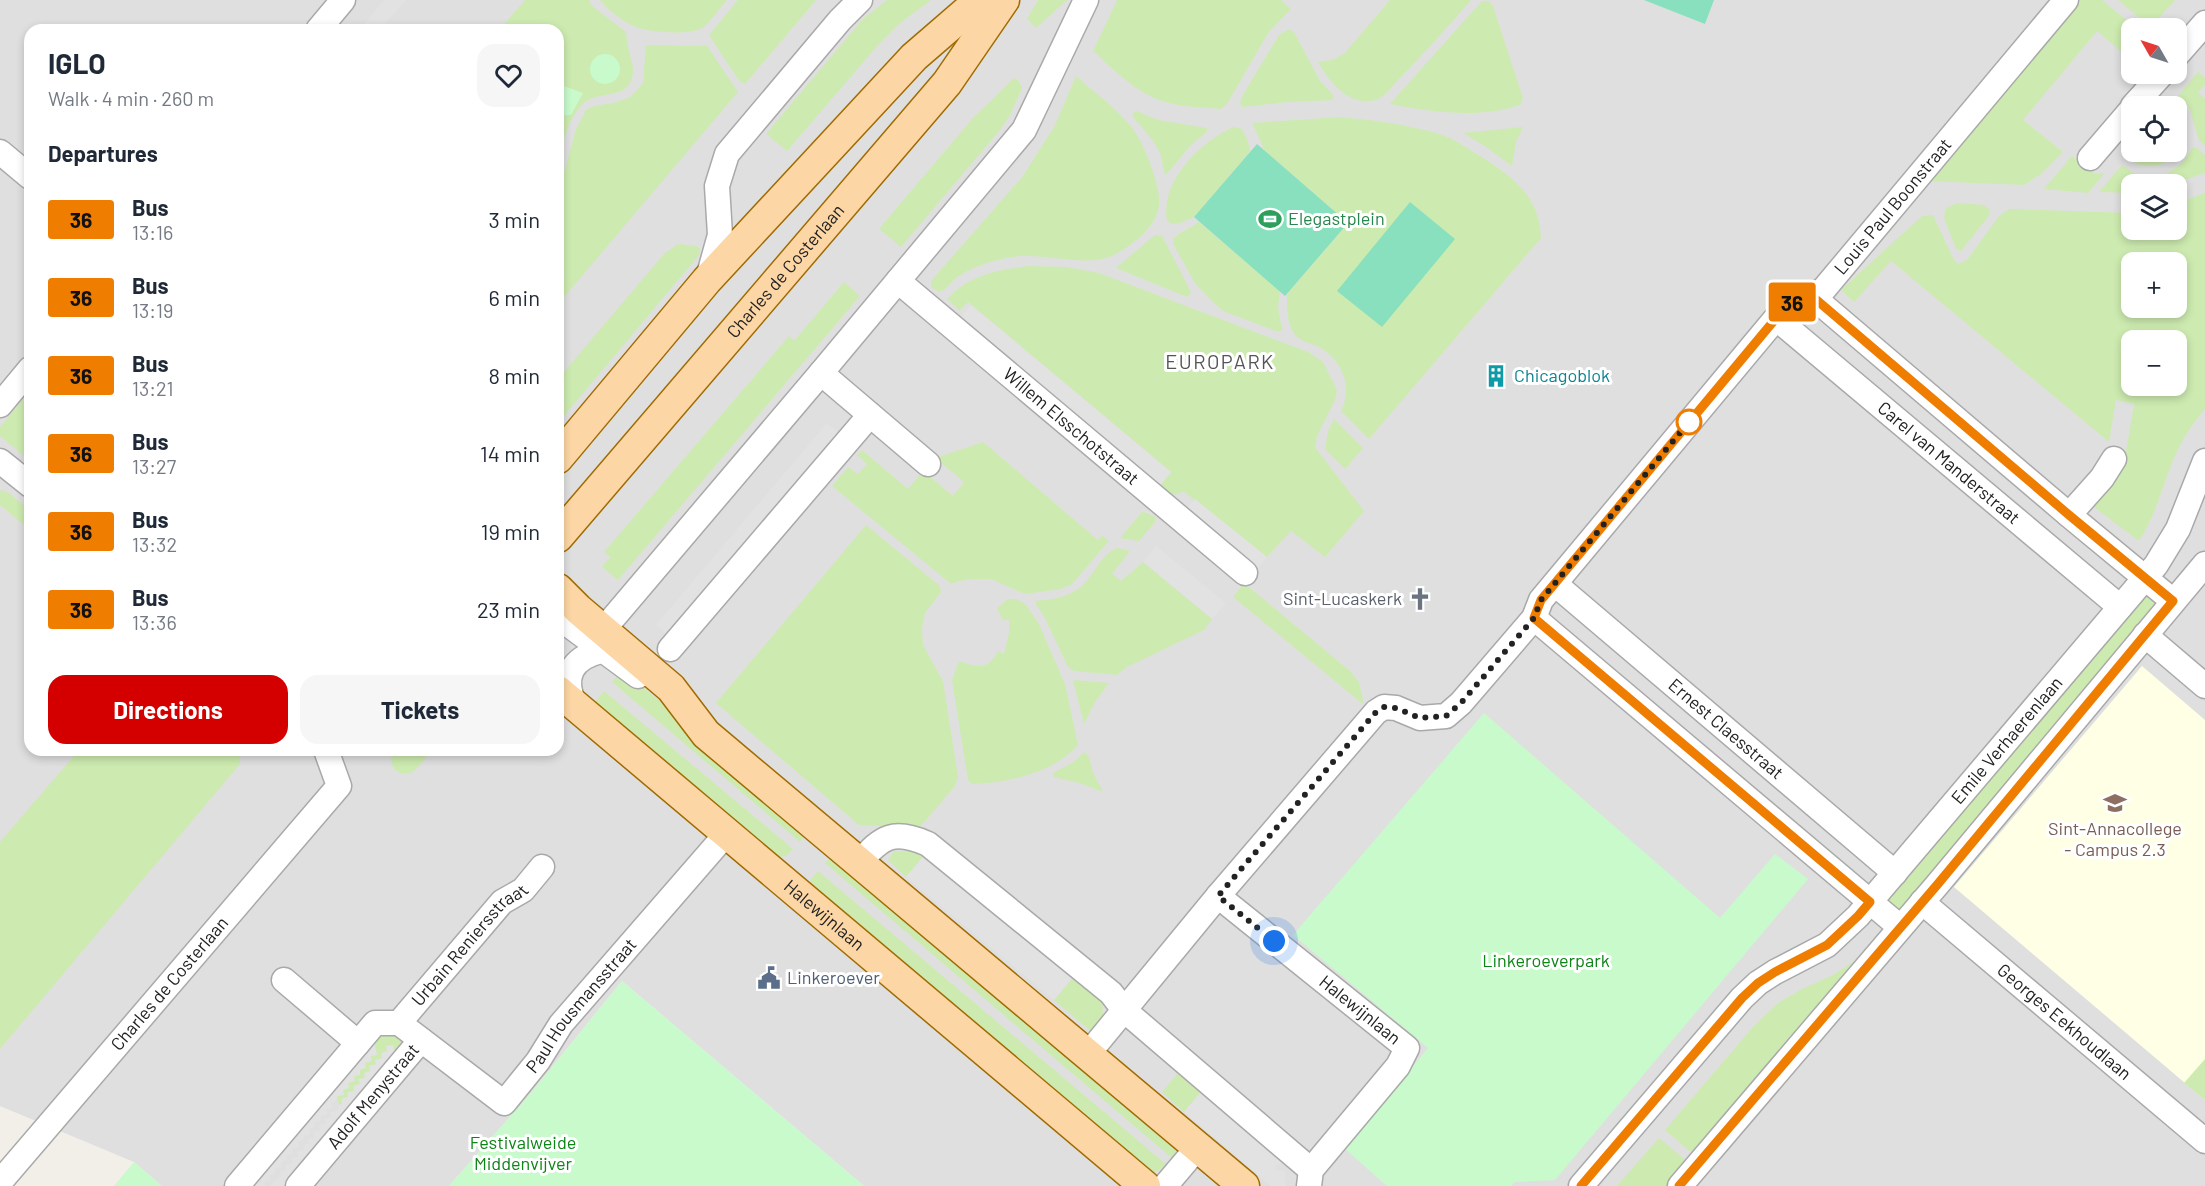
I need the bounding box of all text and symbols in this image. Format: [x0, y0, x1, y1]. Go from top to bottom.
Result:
north arrow [2121, 18, 2187, 84]
map controls [2121, 18, 2187, 396]
button: heart [477, 44, 540, 107]
text: IGLO [48, 46, 106, 80]
text: Walk · 4 min · 260 m [48, 86, 214, 110]
button: locate [2121, 96, 2187, 162]
street label: Louis Paul Boonstraat [1829, 133, 1956, 279]
text: Departures [48, 140, 158, 166]
button: layers [2121, 174, 2187, 240]
text: Bus [132, 194, 169, 220]
street label: Charles de Costerlaan [722, 199, 848, 342]
text: 3 min [489, 206, 540, 232]
sports icon: Elegastplein [1257, 206, 1283, 232]
text: 36 [70, 207, 92, 232]
place label: Elegastplein [1288, 207, 1385, 229]
text: 13:16 [132, 220, 173, 244]
button: + [2121, 252, 2187, 318]
text: Bus [132, 272, 169, 298]
line badge: 36 [1765, 282, 1819, 322]
text: 6 min [489, 284, 540, 310]
text: 36 [70, 285, 92, 310]
text: 36 [1781, 290, 1803, 315]
text: 13:19 [132, 298, 174, 322]
button: − [2121, 330, 2187, 396]
district label: EUROPARK [1165, 349, 1275, 373]
text: Bus [132, 350, 169, 376]
text: 8 min [488, 362, 540, 388]
street label: Willem Elsschotstraat [999, 362, 1144, 489]
text: 36 [70, 363, 92, 388]
building icon: Chicagoblok [1483, 363, 1509, 389]
place label: Chicagoblok [1514, 364, 1610, 386]
text: 13:21 [132, 376, 174, 400]
street label: Carel van Manderstraat [1874, 396, 2025, 528]
unlabelled marker [1676, 409, 1702, 435]
text: Bus [132, 428, 169, 454]
text: 14 min [480, 440, 540, 466]
text: 36 [70, 441, 92, 466]
text: 13:27 [132, 454, 176, 478]
text: Bus [132, 506, 169, 532]
text: 19 min [481, 518, 540, 544]
text: 36 [70, 519, 92, 544]
text: 13:32 [132, 532, 177, 556]
text: Bus [132, 584, 169, 610]
church icon: Sint-Lucaskerk [1407, 586, 1433, 612]
place label: Sint-Lucaskerk [1283, 587, 1402, 609]
text: 23 min [477, 596, 540, 622]
text: 36 [70, 597, 92, 622]
text: 13:36 [132, 610, 177, 634]
street label: Emile Verhaerenlaan [1946, 672, 2066, 808]
street label: Ernest Claesstraat [1664, 673, 1788, 783]
button: Directions [48, 675, 288, 744]
button: Tickets [300, 675, 540, 744]
school or university icon: Sint-Annacollege - Campus 2.3 [2102, 790, 2128, 816]
place label: Sint-Annacollege - Campus 2.3 [2048, 817, 2182, 860]
street label: Halewijnlaan [780, 874, 869, 955]
street label: Urbain Reniersstraat [406, 880, 533, 1010]
street label: Charles de Costerlaan [106, 912, 232, 1055]
your location [1259, 926, 1289, 956]
street label: Paul Housmansstraat [521, 933, 641, 1077]
park label: Linkeroeverpark [1482, 949, 1610, 971]
street label: Georges Eekhoudlaan [1993, 958, 2136, 1084]
public building icon: Linkeroever [756, 965, 782, 991]
place label: Linkeroever [787, 966, 880, 988]
street label: Halewijnlaan [1315, 970, 1406, 1049]
street label: Adolf Menystraat [322, 1039, 423, 1153]
park label: Festivalweide Middenvijver [470, 1131, 576, 1174]

